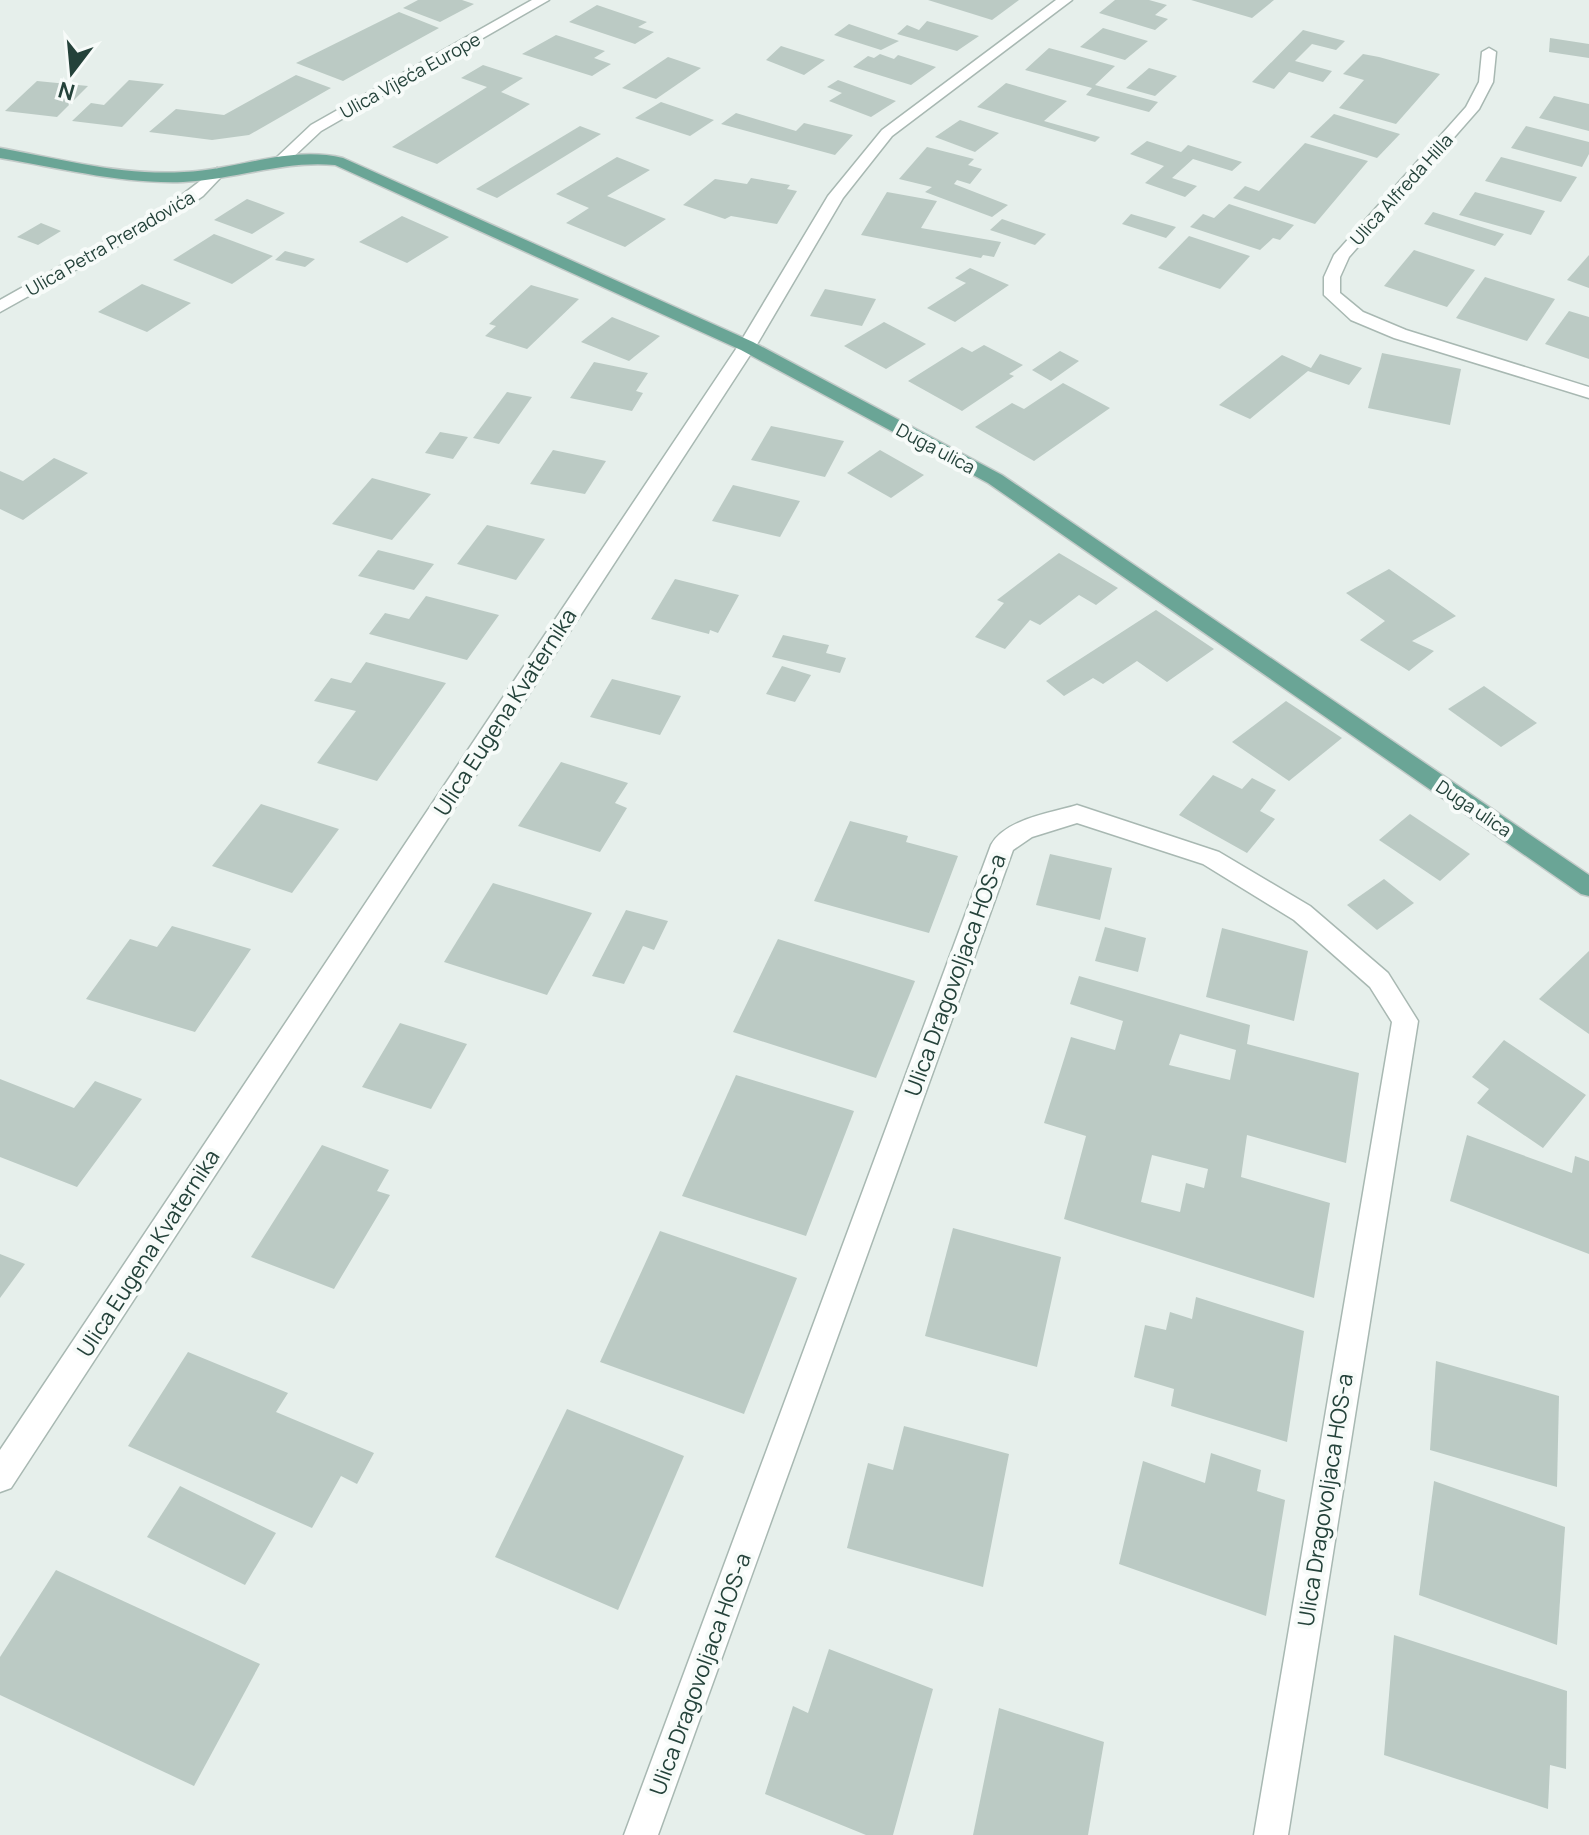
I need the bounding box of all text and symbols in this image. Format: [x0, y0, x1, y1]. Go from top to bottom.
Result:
street label: Ulica Vijeća Europe [336, 26, 484, 124]
north arrow [32, 32, 112, 112]
text: N [55, 75, 78, 108]
street label: Ulica Alfreda Hilla [1344, 128, 1458, 250]
street label: Ulica Petra Preradovića [21, 185, 199, 301]
street label: Duga ulica [892, 417, 980, 479]
street label: Ulica Eugena Kvaternika [427, 603, 583, 821]
street label: Duga ulica [1432, 774, 1516, 842]
street label: Ulica Dragovoljaca HOS-a [897, 850, 1013, 1100]
street label: Ulica Eugena Kvaternika [70, 1144, 226, 1362]
street label: Ulica Dragovoljaca HOS-a [1290, 1371, 1360, 1629]
street label: Ulica Dragovoljaca HOS-a [642, 1549, 758, 1799]

